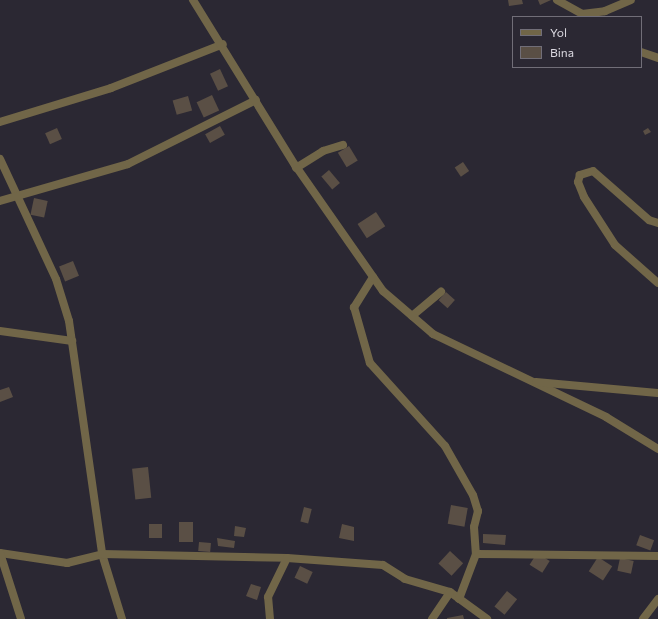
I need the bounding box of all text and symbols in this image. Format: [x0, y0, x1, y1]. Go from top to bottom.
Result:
legend [512, 16, 642, 68]
text: Yol [550, 25, 567, 39]
text: Bina [550, 45, 574, 59]

